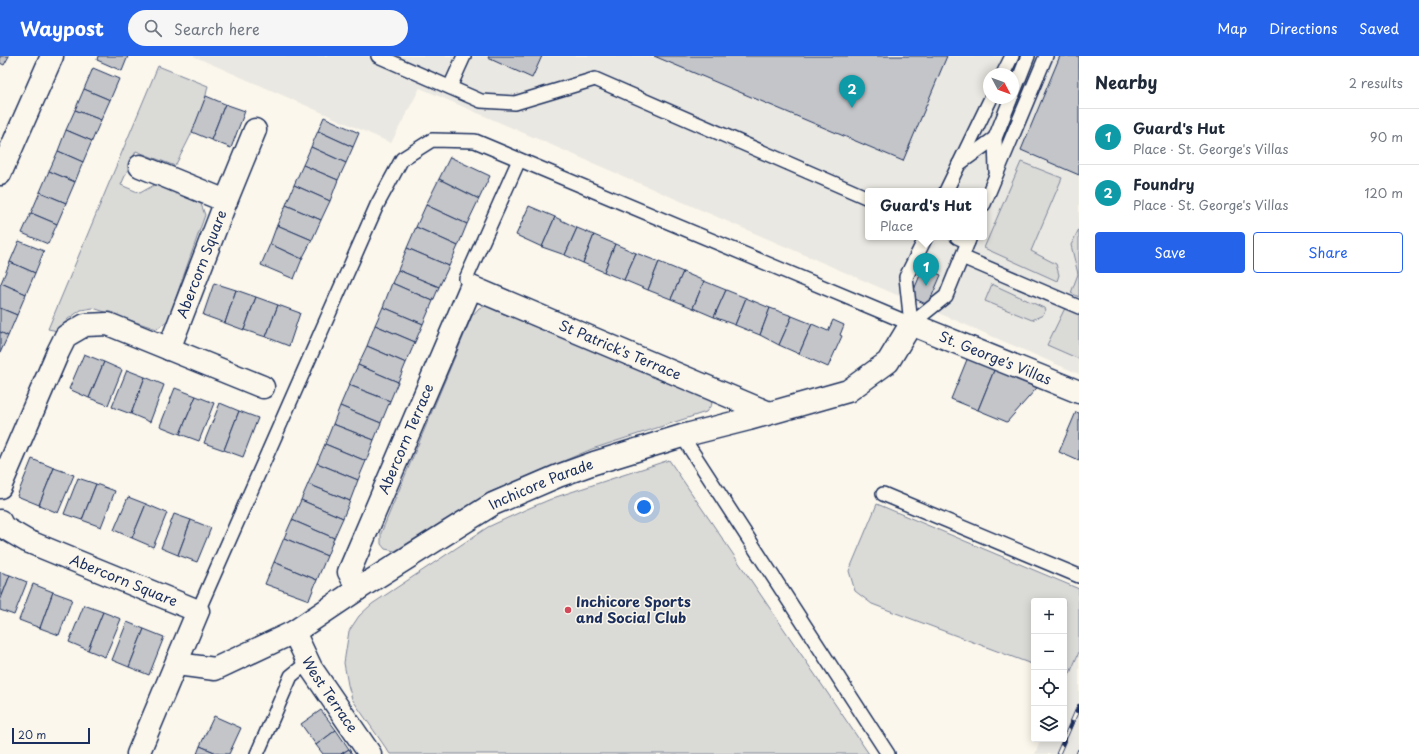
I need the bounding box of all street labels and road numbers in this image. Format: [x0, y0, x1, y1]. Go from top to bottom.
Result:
street label: Abercorn Square [171, 207, 232, 321]
street label: St Patrick's Terrace [556, 314, 684, 385]
street label: St. George's Villas [936, 326, 1055, 390]
street label: Abercorn Terrace [373, 380, 438, 497]
street label: Inchicore Parade [484, 453, 596, 515]
street label: Abercorn Square [67, 549, 181, 612]
street label: West Terrace [297, 653, 363, 736]

